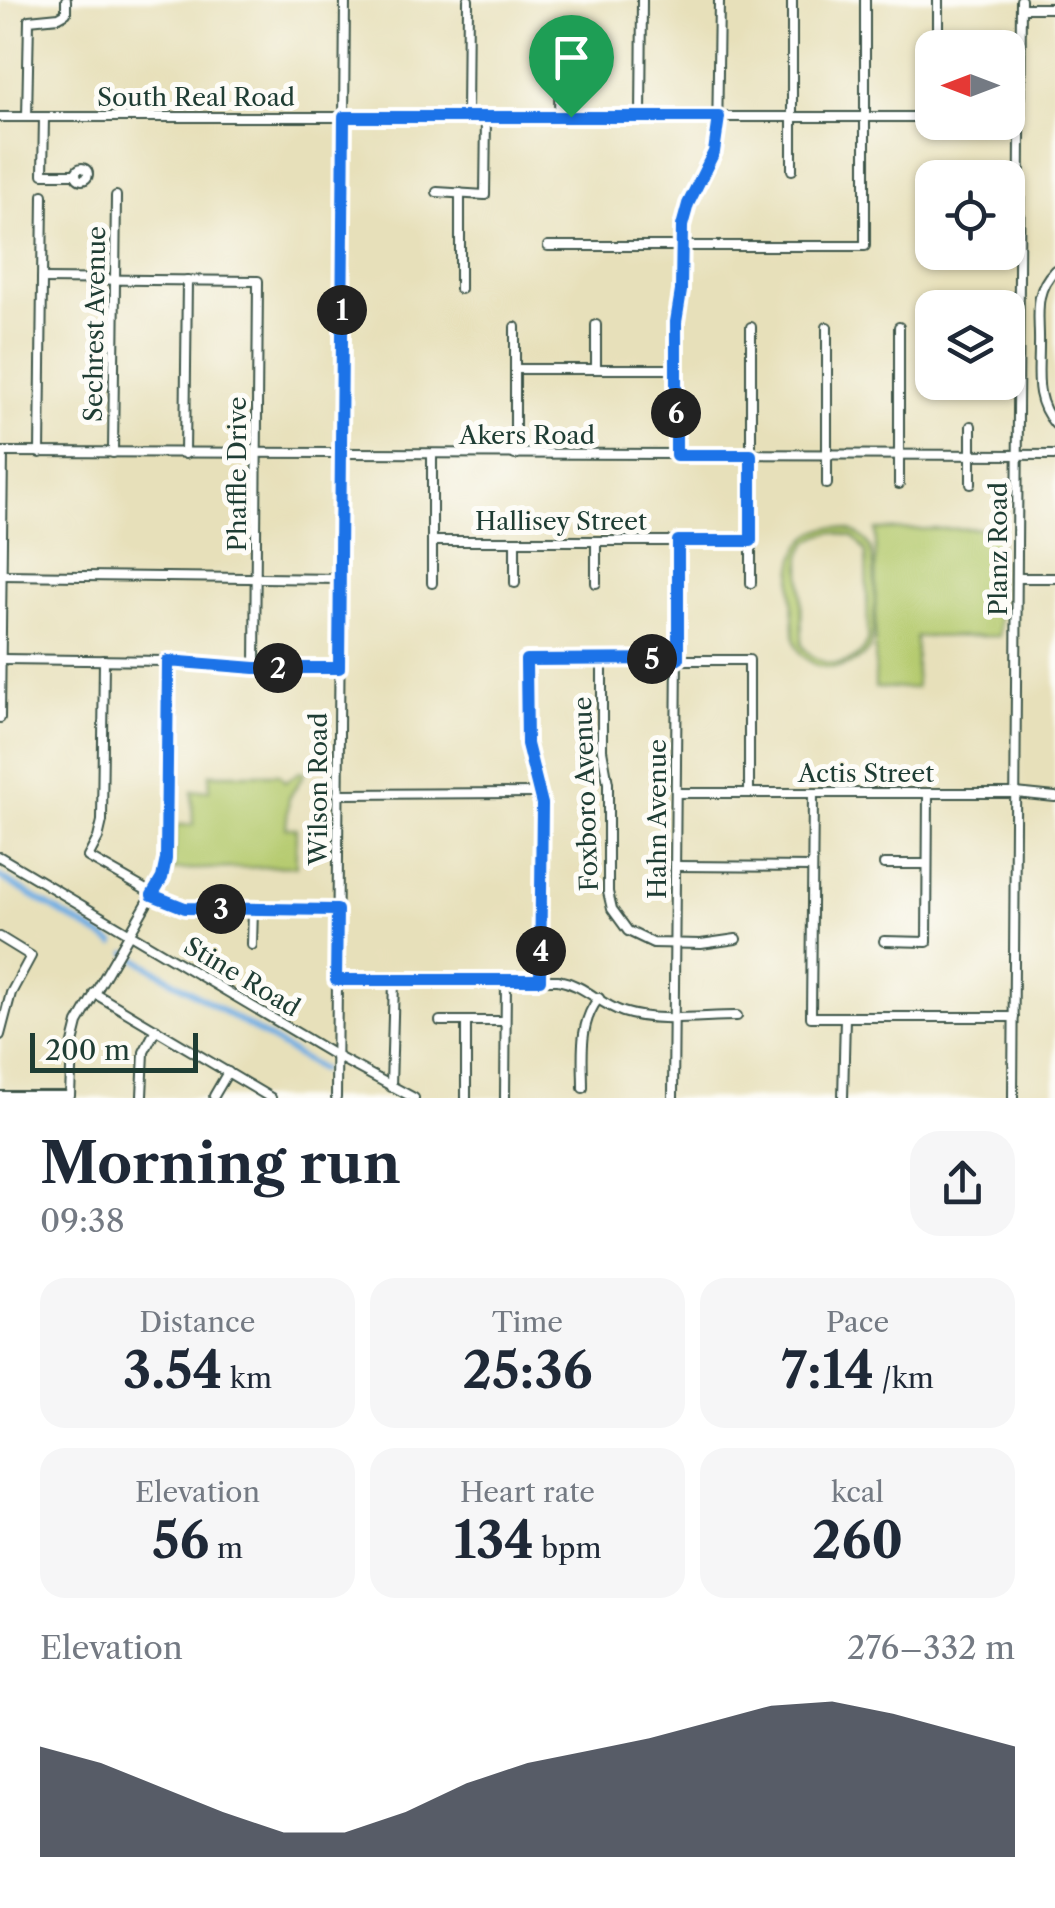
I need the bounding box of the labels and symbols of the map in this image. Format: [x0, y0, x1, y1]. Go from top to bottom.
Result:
pin [529, 15, 614, 118]
north arrow [915, 30, 1025, 140]
street label: South Real Road [97, 82, 295, 113]
street label: Sechrest Avenue [78, 226, 112, 422]
pin: 1 [317, 285, 367, 335]
pin: 6 [651, 388, 701, 438]
street label: Phaffle Drive [222, 397, 253, 551]
street label: Akers Road [458, 420, 595, 451]
street label: Planz Road [983, 482, 1014, 616]
street label: Hallisey Street [475, 506, 647, 537]
pin: 5 [627, 634, 677, 684]
pin: 2 [253, 643, 303, 693]
street label: Foxboro Avenue [567, 696, 605, 892]
street label: Wilson Road [303, 713, 334, 866]
street label: Hahn Avenue [642, 739, 673, 899]
street label: Actis Street [797, 758, 934, 789]
pin: 3 [196, 884, 246, 934]
pin: 4 [516, 926, 566, 976]
street label: Stine Road [178, 930, 306, 1024]
scale bar [30, 1028, 198, 1072]

